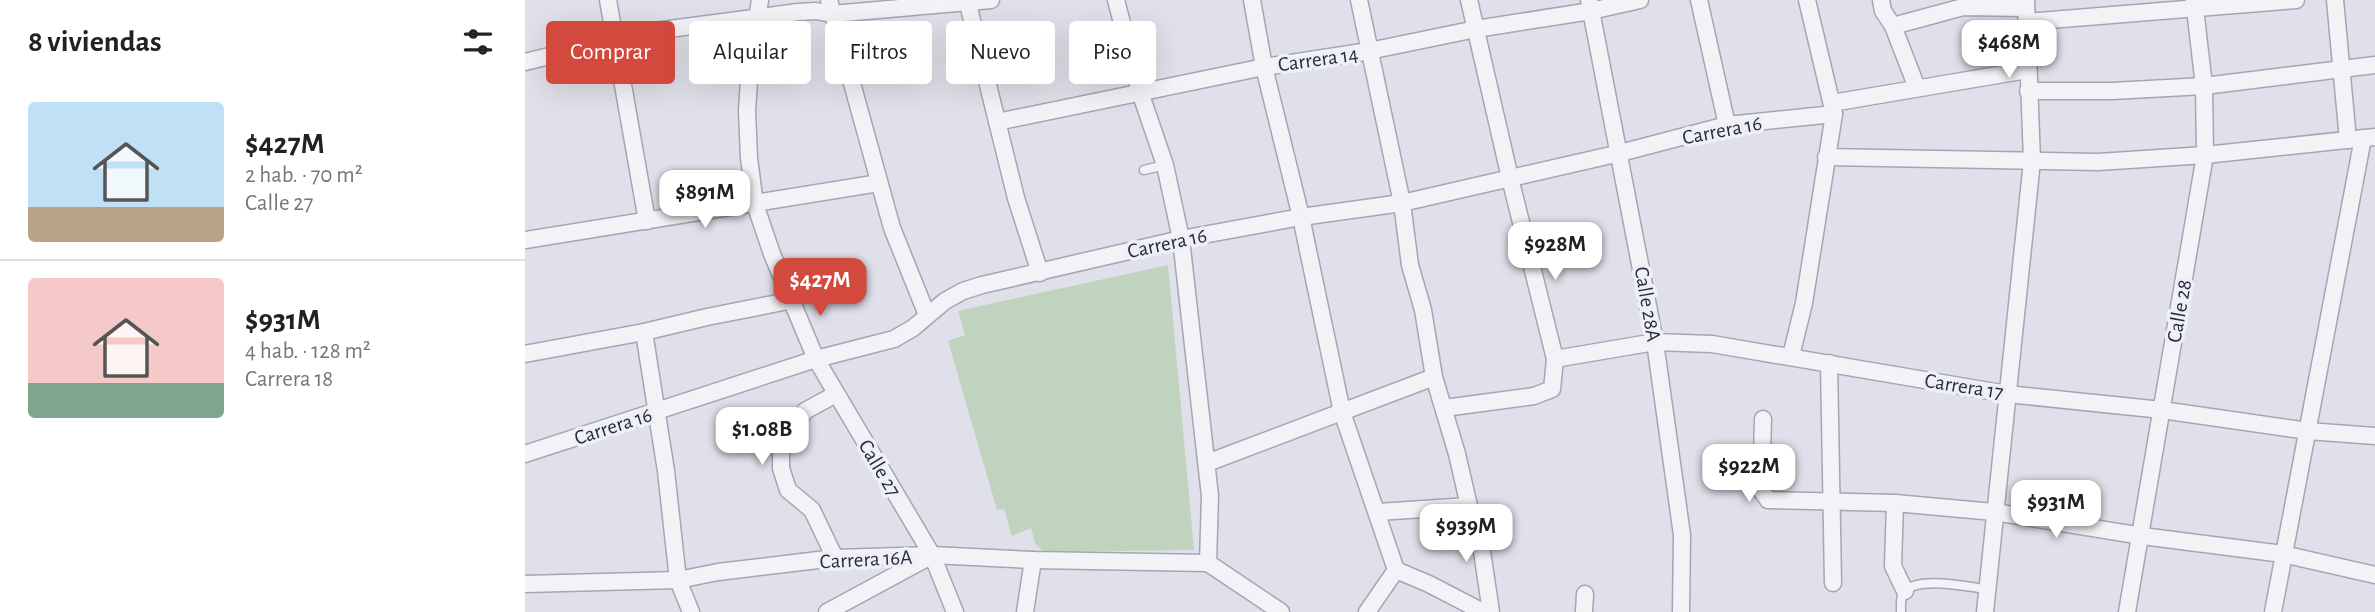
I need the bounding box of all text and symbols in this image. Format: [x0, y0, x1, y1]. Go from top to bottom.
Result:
pin: $468M [1960, 20, 2058, 80]
chip: Comprar [546, 21, 675, 84]
chip: Alquilar [689, 21, 811, 84]
chip: Filtros [825, 21, 932, 84]
chip: Nuevo [946, 21, 1055, 84]
chip: Piso [1069, 21, 1156, 84]
icon: filters [459, 23, 497, 61]
text: 8 viviendas [28, 27, 161, 57]
text: $468M [1978, 31, 2040, 54]
street label: Carrera 14 [1277, 43, 1359, 76]
street label: Carrera 16 [1681, 113, 1764, 148]
text: $427M [245, 129, 325, 159]
icon: home [84, 130, 168, 214]
text: 2 hab. · 70 m² [245, 164, 363, 187]
pin: $891M [656, 170, 754, 230]
text: $891M [675, 181, 735, 204]
text: Calle 27 [245, 192, 313, 215]
pin: $928M [1506, 222, 1604, 282]
street label: Carrera 16 [1126, 225, 1209, 262]
text: $928M [1524, 233, 1586, 256]
pin: $427M [771, 258, 869, 318]
street label: Calle 28A [1631, 265, 1664, 343]
text: $427M [789, 269, 851, 292]
street label: Calle 28 [2164, 278, 2195, 344]
text: $931M [245, 305, 321, 335]
icon: home [84, 306, 168, 390]
text: 4 hab. · 128 m² [245, 340, 371, 363]
text: Carrera 18 [245, 368, 333, 391]
street label: Carrera 17 [1923, 370, 2005, 403]
street label: Carrera 16 [572, 404, 655, 449]
pin: $1.08B [705, 407, 819, 467]
text: $1.08B [732, 418, 792, 441]
street label: Calle 27 [854, 436, 905, 501]
pin: $922M [1700, 444, 1798, 504]
text: $922M [1718, 455, 1780, 478]
pin: $931M [2007, 480, 2105, 540]
text: $931M [2027, 491, 2085, 514]
pin: $939M [1417, 504, 1515, 564]
text: $939M [1436, 515, 1496, 538]
street label: Carrera 16A [819, 547, 913, 572]

